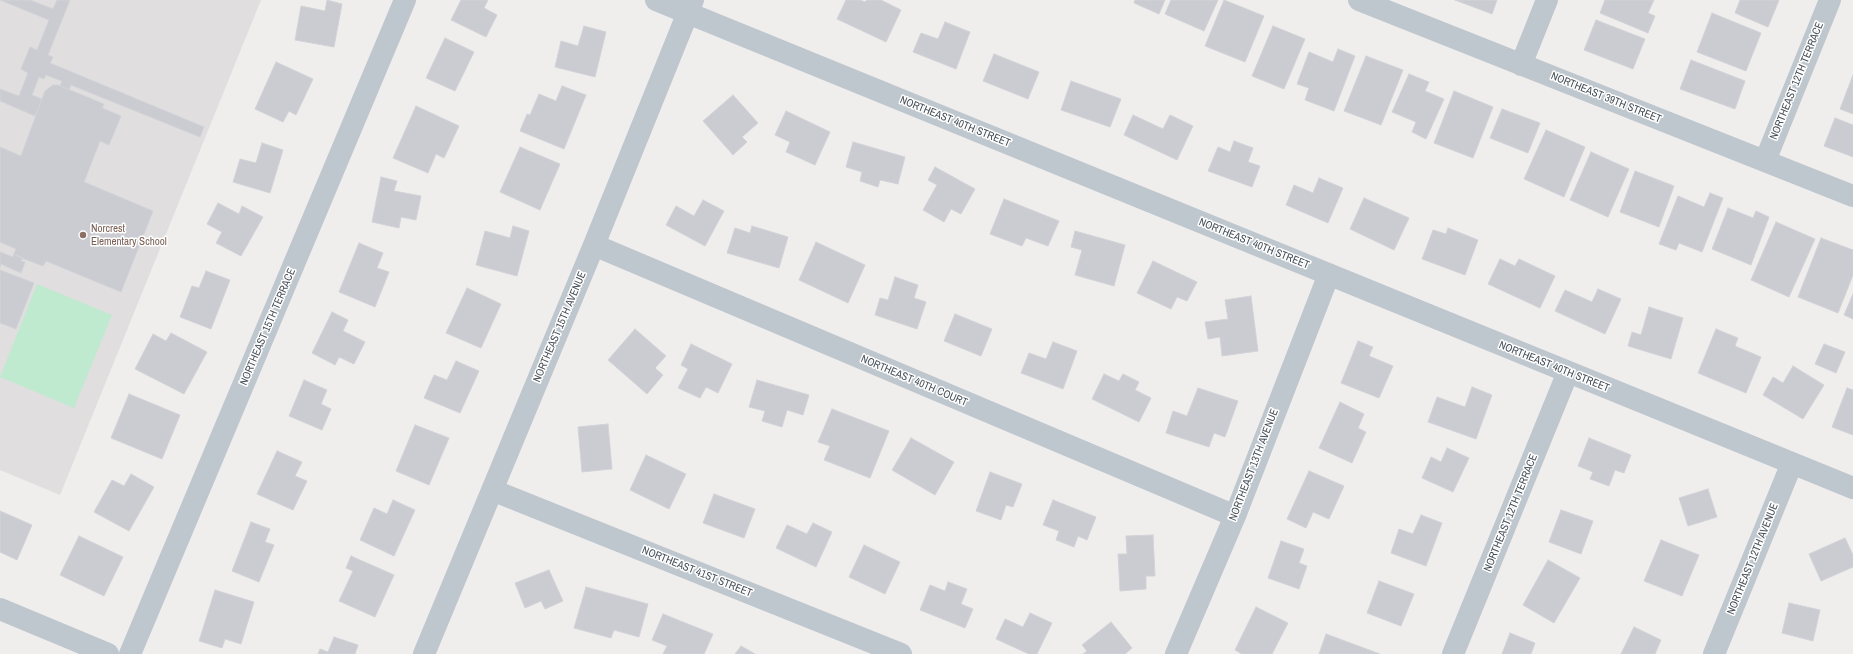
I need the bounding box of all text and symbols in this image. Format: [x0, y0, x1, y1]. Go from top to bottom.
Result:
street label: NORTHEAST 12TH TERRACE [1767, 20, 1827, 142]
street label: NORTHEAST 39TH STREET [1549, 70, 1663, 126]
street label: NORTHEAST 40TH STREET [898, 94, 1012, 150]
street label: NORTHEAST 40TH STREET [1197, 216, 1311, 272]
place label: Norcrest Elementary School [91, 222, 167, 248]
marker: Norcrest Elementary School [78, 230, 88, 240]
street label: NORTHEAST 15TH TERRACE [237, 267, 299, 387]
street label: NORTHEAST 15TH AVENUE [531, 270, 589, 384]
street label: NORTHEAST 40TH STREET [1497, 339, 1611, 395]
street label: NORTHEAST 40TH COURT [859, 353, 969, 409]
street label: NORTHEAST 13TH AVENUE [1227, 407, 1281, 523]
street label: NORTHEAST 12TH TERRACE [1481, 452, 1541, 574]
street label: NORTHEAST 12TH AVENUE [1725, 501, 1781, 617]
street label: NORTHEAST 41ST STREET [640, 544, 754, 600]

